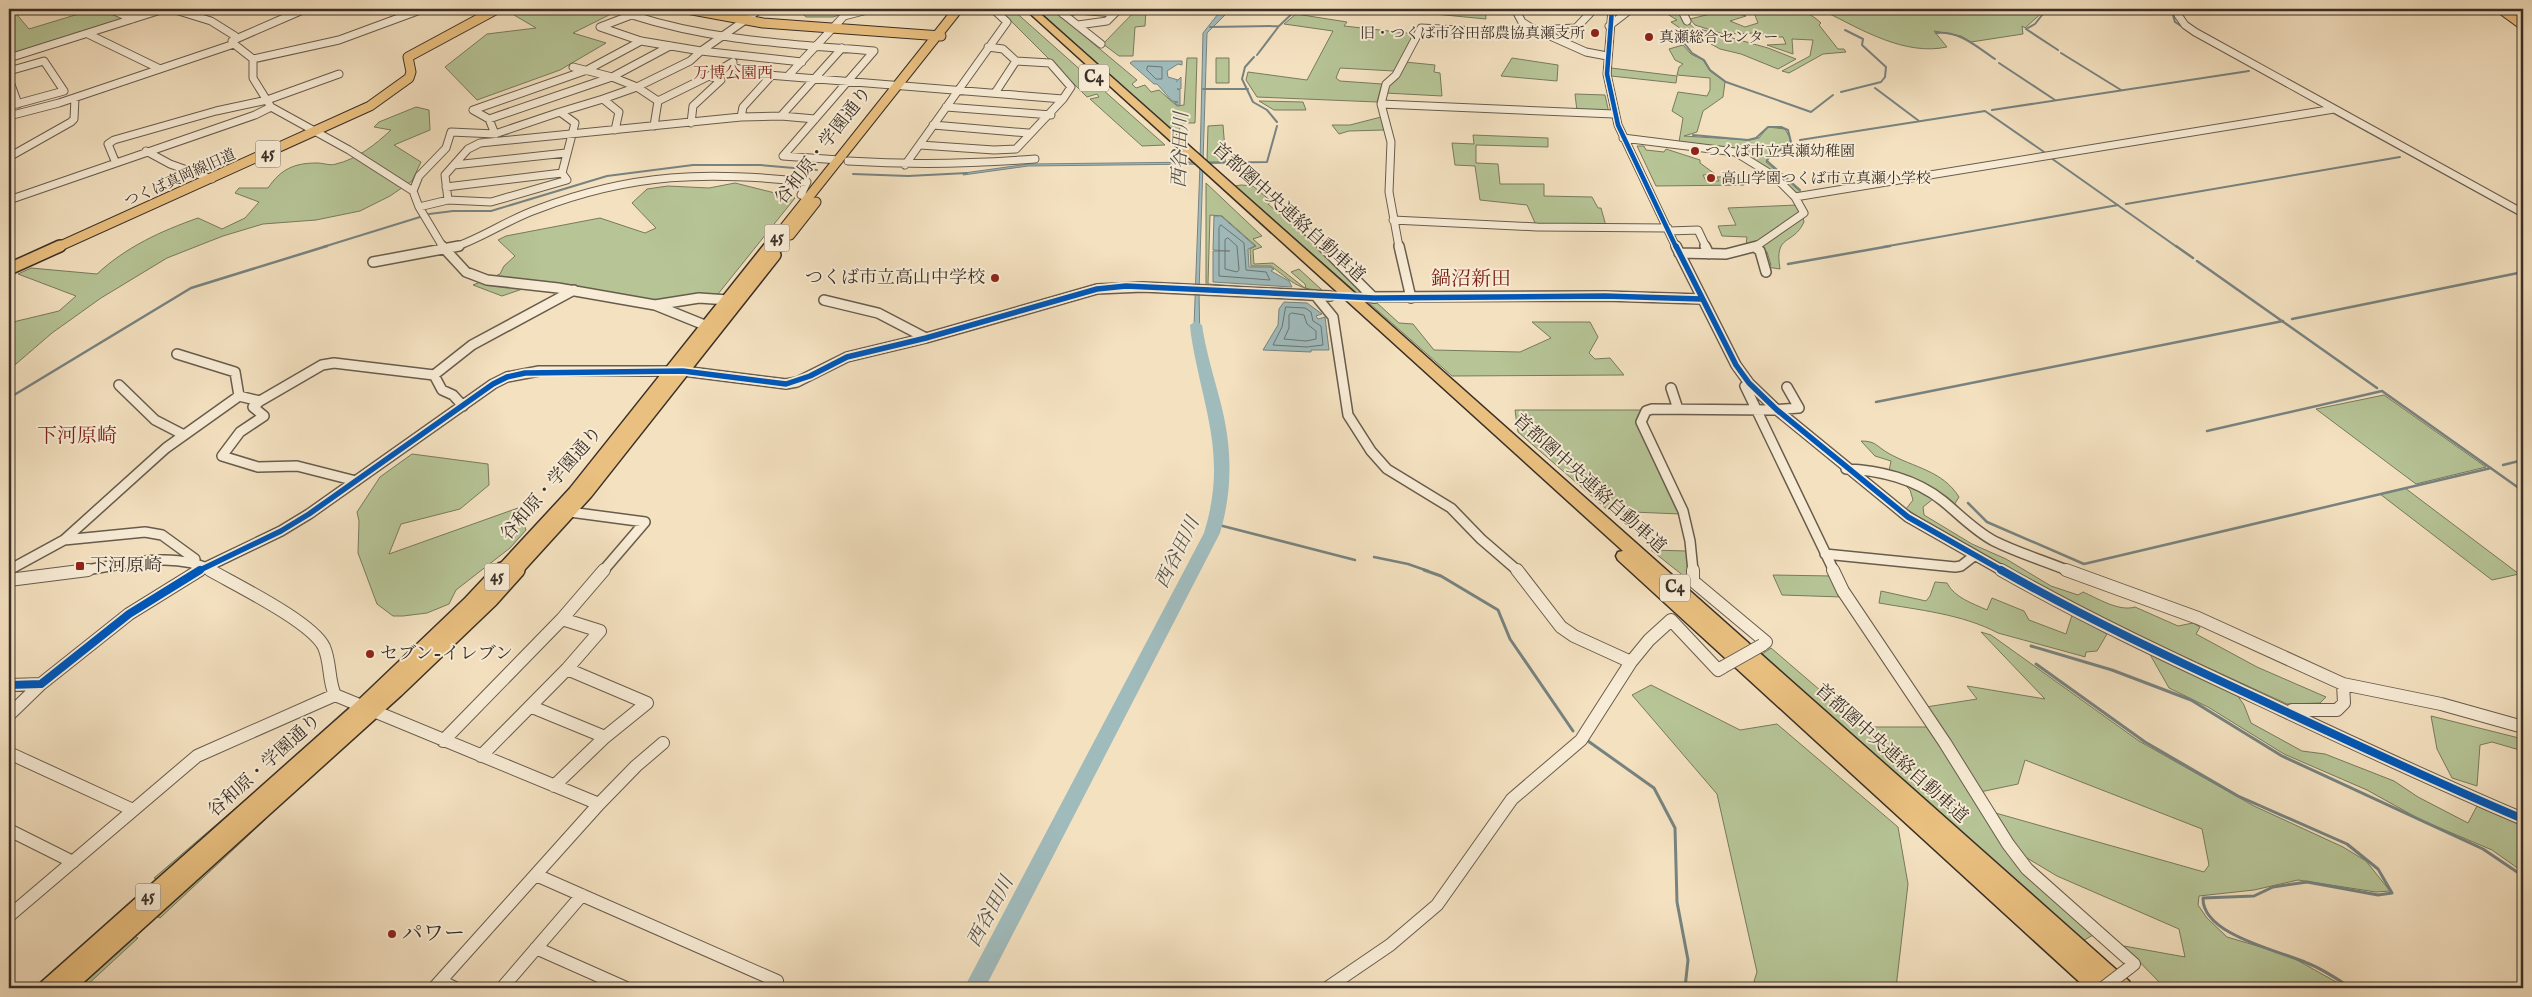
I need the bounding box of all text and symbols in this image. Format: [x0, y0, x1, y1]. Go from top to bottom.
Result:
place label: 旧・つくば市谷田部農協真瀬支所 [1360, 24, 1585, 43]
marker: 旧・つくば市谷田部農協真瀬支所 [1589, 27, 1601, 39]
place label: 真瀬総合センター [1659, 28, 1778, 47]
marker: 真瀬総合センター [1643, 31, 1655, 43]
district label: 万博公園西 [693, 64, 773, 84]
road number: C4 [1079, 64, 1109, 92]
street label: 谷和原・学園通り [771, 82, 877, 210]
water label: 西谷田川 [1168, 110, 1194, 188]
street label: 首都圏中央連絡自動車道 [1207, 138, 1369, 288]
road number: 45 [256, 140, 280, 168]
place label: つくば市立真瀬幼稚園 [1705, 142, 1855, 161]
street label: つくば真岡線旧道 [121, 145, 239, 211]
marker: つくば市立真瀬幼稚園 [1689, 145, 1701, 157]
place label: 高山学園つくば市立真瀬小学校 [1721, 169, 1931, 188]
marker: 高山学園つくば市立真瀬小学校 [1705, 172, 1717, 184]
road number: 45 [764, 224, 790, 252]
place label: つくば市立高山中学校 [805, 267, 985, 290]
district label: 鍋沼新田 [1431, 267, 1511, 292]
marker: つくば市立高山中学校 [989, 272, 1001, 284]
street label: 首都圏中央連絡自動車道 [1508, 409, 1670, 559]
street label: 谷和原・学園通り [496, 422, 608, 546]
district label: 下河原崎 [37, 424, 117, 449]
water label: 西谷田川 [1151, 512, 1206, 592]
place label: 下河原崎 [90, 555, 162, 578]
marker: 下河原崎 [74, 560, 86, 572]
road number: 45 [484, 564, 510, 590]
road number: C4 [1660, 574, 1690, 602]
place label: セブン-イレブン [380, 643, 513, 666]
marker: セブン-イレブン [364, 648, 376, 660]
street label: 首都圏中央連絡自動車道 [1810, 679, 1972, 829]
street label: 谷和原・学園通り [204, 709, 326, 823]
water label: 西谷田川 [963, 871, 1020, 951]
road number: 45 [136, 884, 160, 910]
place label: パワー [402, 921, 465, 948]
marker: パワー [386, 928, 398, 940]

